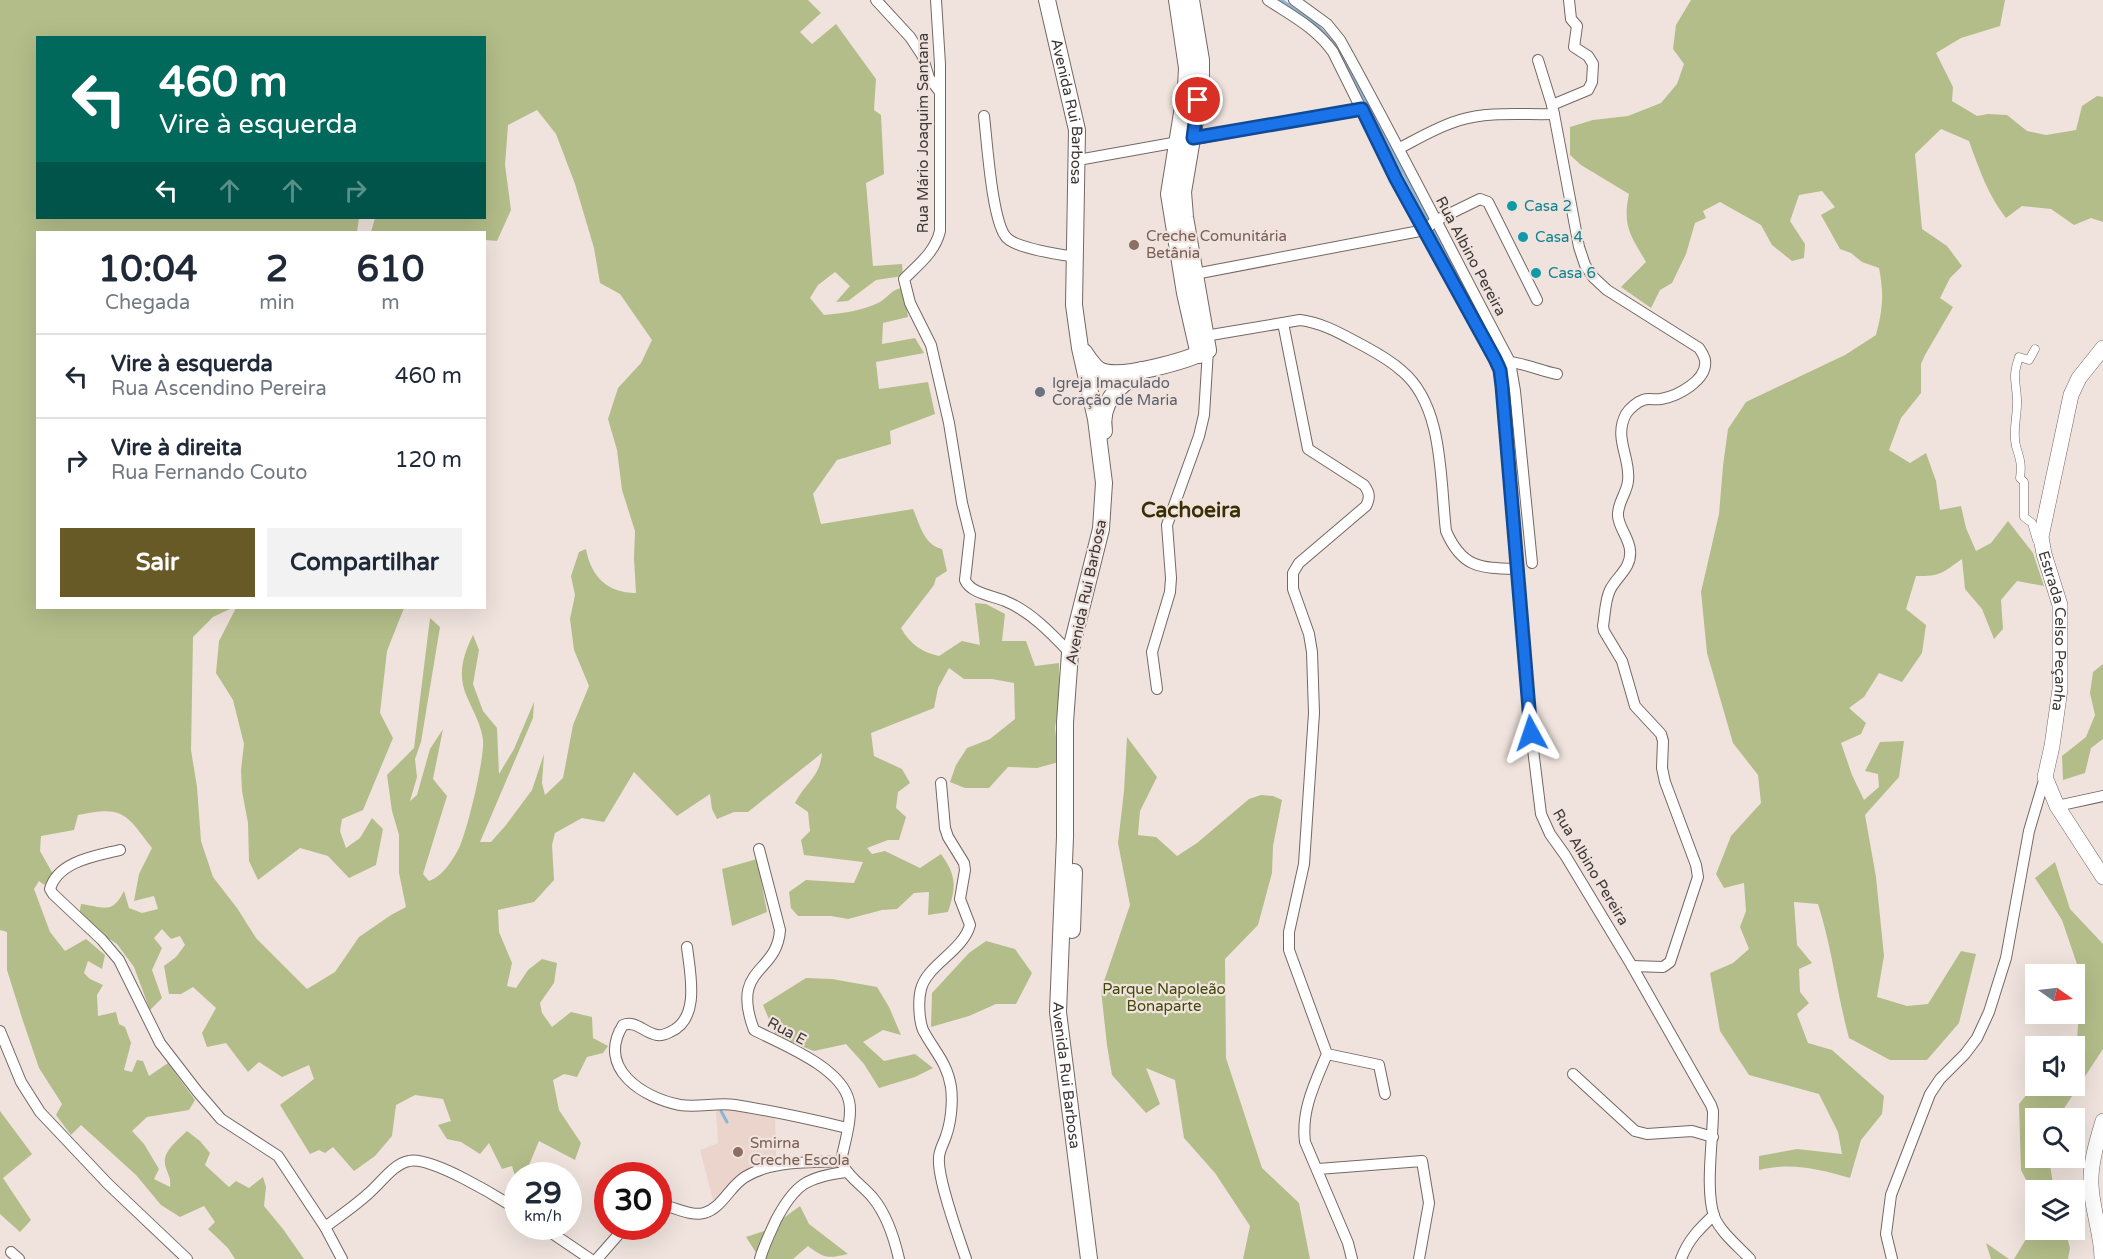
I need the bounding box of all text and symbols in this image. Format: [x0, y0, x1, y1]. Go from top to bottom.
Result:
street label: Rua Mário Joaquim Santana [914, 33, 932, 233]
street label: Avenida Rui Barbosa [1047, 37, 1086, 185]
text: 460 m [159, 57, 288, 108]
icon: left [60, 60, 138, 138]
pin [1172, 74, 1223, 125]
icon: arrive [1181, 83, 1214, 116]
text: Vire à esquerda [159, 108, 358, 141]
icon: left [150, 174, 183, 207]
icon: ahead [213, 174, 246, 207]
icon: ahead [276, 174, 309, 207]
icon: right [339, 174, 372, 207]
street label: Rua Albino Pereira [1432, 193, 1510, 319]
place label: Casa 2 [1524, 197, 1572, 215]
marker: Casa 2 [1505, 199, 1519, 213]
place label: Creche Comunitária Betânia [1146, 227, 1287, 262]
place label: Casa 4 [1535, 228, 1583, 246]
marker: Casa 4 [1516, 230, 1530, 244]
marker: Creche Comunitária Betânia [1127, 238, 1141, 252]
text: 10:04 [98, 248, 198, 291]
text: 2 [266, 248, 288, 291]
text: 610 [356, 248, 424, 291]
place label: Casa 6 [1548, 264, 1596, 282]
marker: Casa 6 [1529, 266, 1543, 280]
text: Chegada [105, 291, 190, 315]
text: min [259, 291, 295, 315]
text: m [381, 291, 400, 315]
text: Vire à esquerda [111, 351, 273, 377]
icon: left [60, 360, 93, 393]
text: 460 m [395, 363, 462, 389]
place label: Igreja Imaculado Coração de Maria [1052, 374, 1178, 409]
text: Rua Ascendino Pereira [111, 377, 327, 401]
marker: Igreja Imaculado Coração de Maria [1033, 385, 1047, 399]
text: Vire à direita [111, 435, 242, 461]
icon: right [60, 444, 93, 477]
text: 120 m [395, 447, 462, 473]
text: Rua Fernando Couto [111, 461, 307, 485]
district label: Cachoeira [1141, 498, 1241, 523]
street label: Avenida Rui Barbosa [1062, 518, 1110, 666]
button: Sair [60, 528, 255, 597]
button: Compartilhar [267, 528, 462, 597]
street label: Estrada Celso Peçanha [2035, 549, 2070, 712]
position arrow [1499, 701, 1563, 765]
street label: Rua Albino Pereira [1549, 806, 1633, 928]
north arrow [2025, 964, 2085, 1024]
map controls [2025, 964, 2085, 1240]
park label: Parque Napoleão Bonaparte [1102, 980, 1226, 1015]
street label: Avenida Rui Barbosa [1049, 1001, 1084, 1150]
street label: Rua E [764, 1013, 810, 1049]
button: sound [2025, 1036, 2085, 1096]
button: search [2025, 1108, 2085, 1168]
place label: Smirna Creche Escola [750, 1134, 850, 1169]
marker: Smirna Creche Escola [731, 1145, 745, 1159]
speed limit sign: 30 [594, 1162, 672, 1240]
text: 29 [524, 1175, 562, 1212]
button: layers [2025, 1180, 2085, 1240]
text: km/h [524, 1207, 562, 1225]

